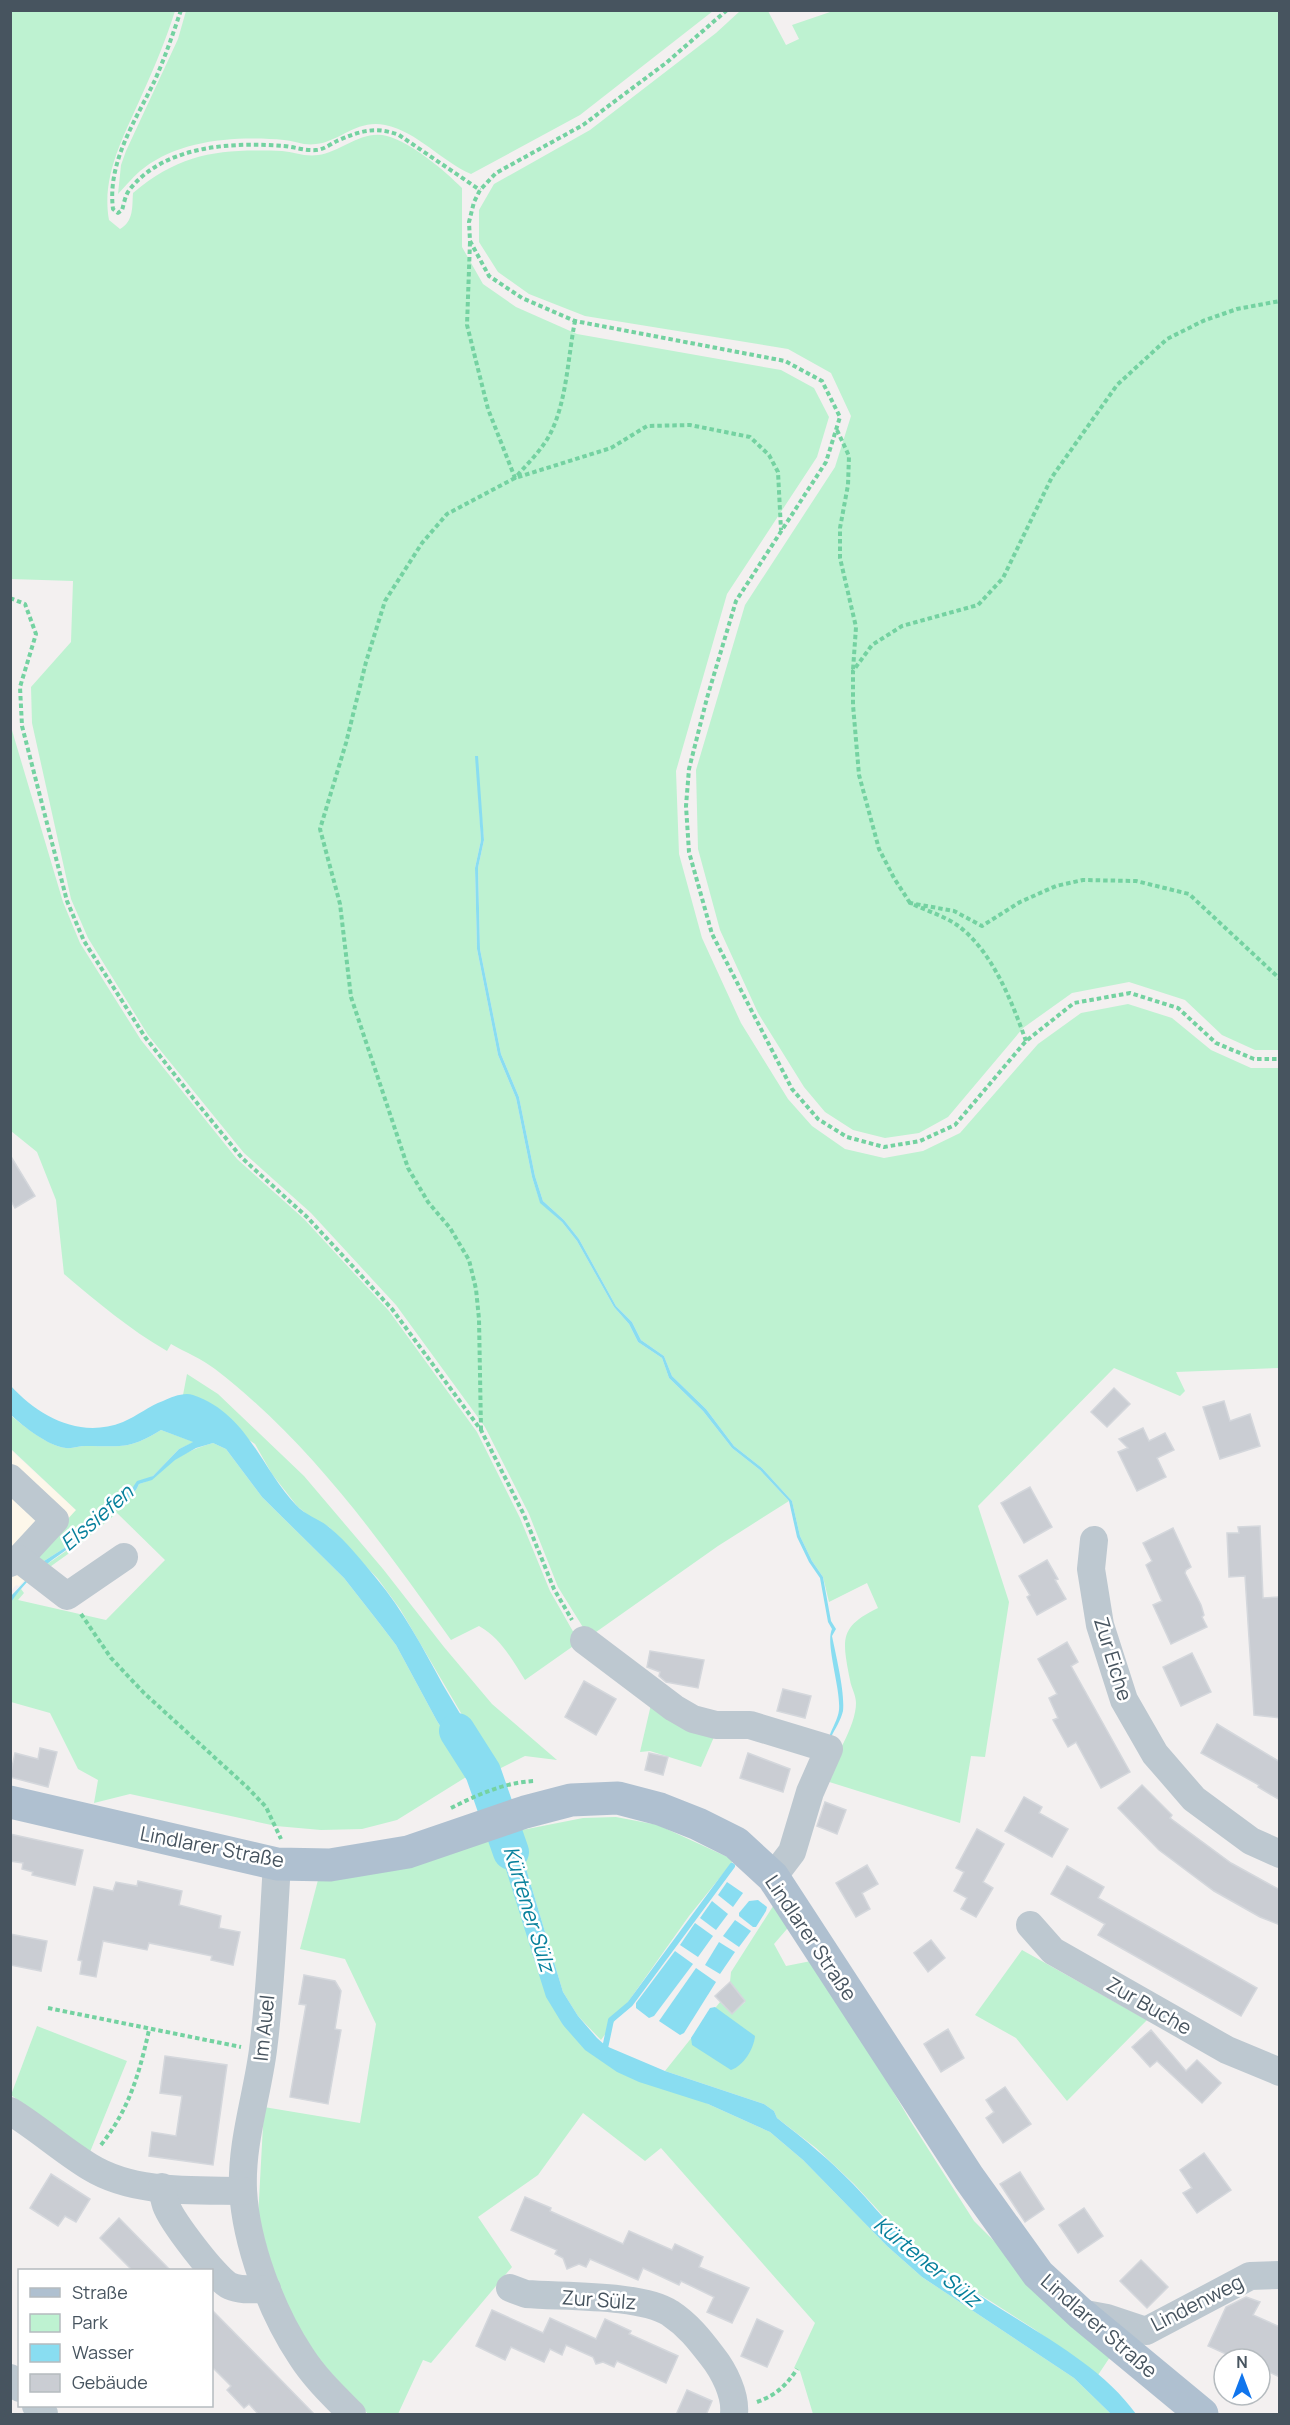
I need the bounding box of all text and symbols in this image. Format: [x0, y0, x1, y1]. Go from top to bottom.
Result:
water label: Elssiefen [54, 1477, 140, 1557]
street label: Zur Eiche [1088, 1614, 1139, 1704]
street label: Lindlarer Straße [138, 1819, 286, 1874]
water label: Kürtener Sülz [498, 1843, 563, 1978]
street label: Lindlarer Straße [759, 1870, 863, 2006]
street label: Zur Buche [1102, 1970, 1197, 2041]
street label: Im Auel [247, 1993, 280, 2062]
water label: Kürtener Sülz [868, 2210, 989, 2315]
street label: Lindlarer Straße [1035, 2267, 1163, 2384]
street label: Lindenweg [1146, 2268, 1248, 2337]
legend [18, 2269, 213, 2407]
text: Straße [72, 2280, 128, 2304]
street label: Zur Sülz [561, 2283, 637, 2316]
text: Park [72, 2310, 109, 2334]
text: Wasser [72, 2340, 134, 2364]
north arrow [1212, 2347, 1272, 2407]
text: N [1236, 2351, 1248, 2373]
text: Gebäude [72, 2370, 148, 2394]

